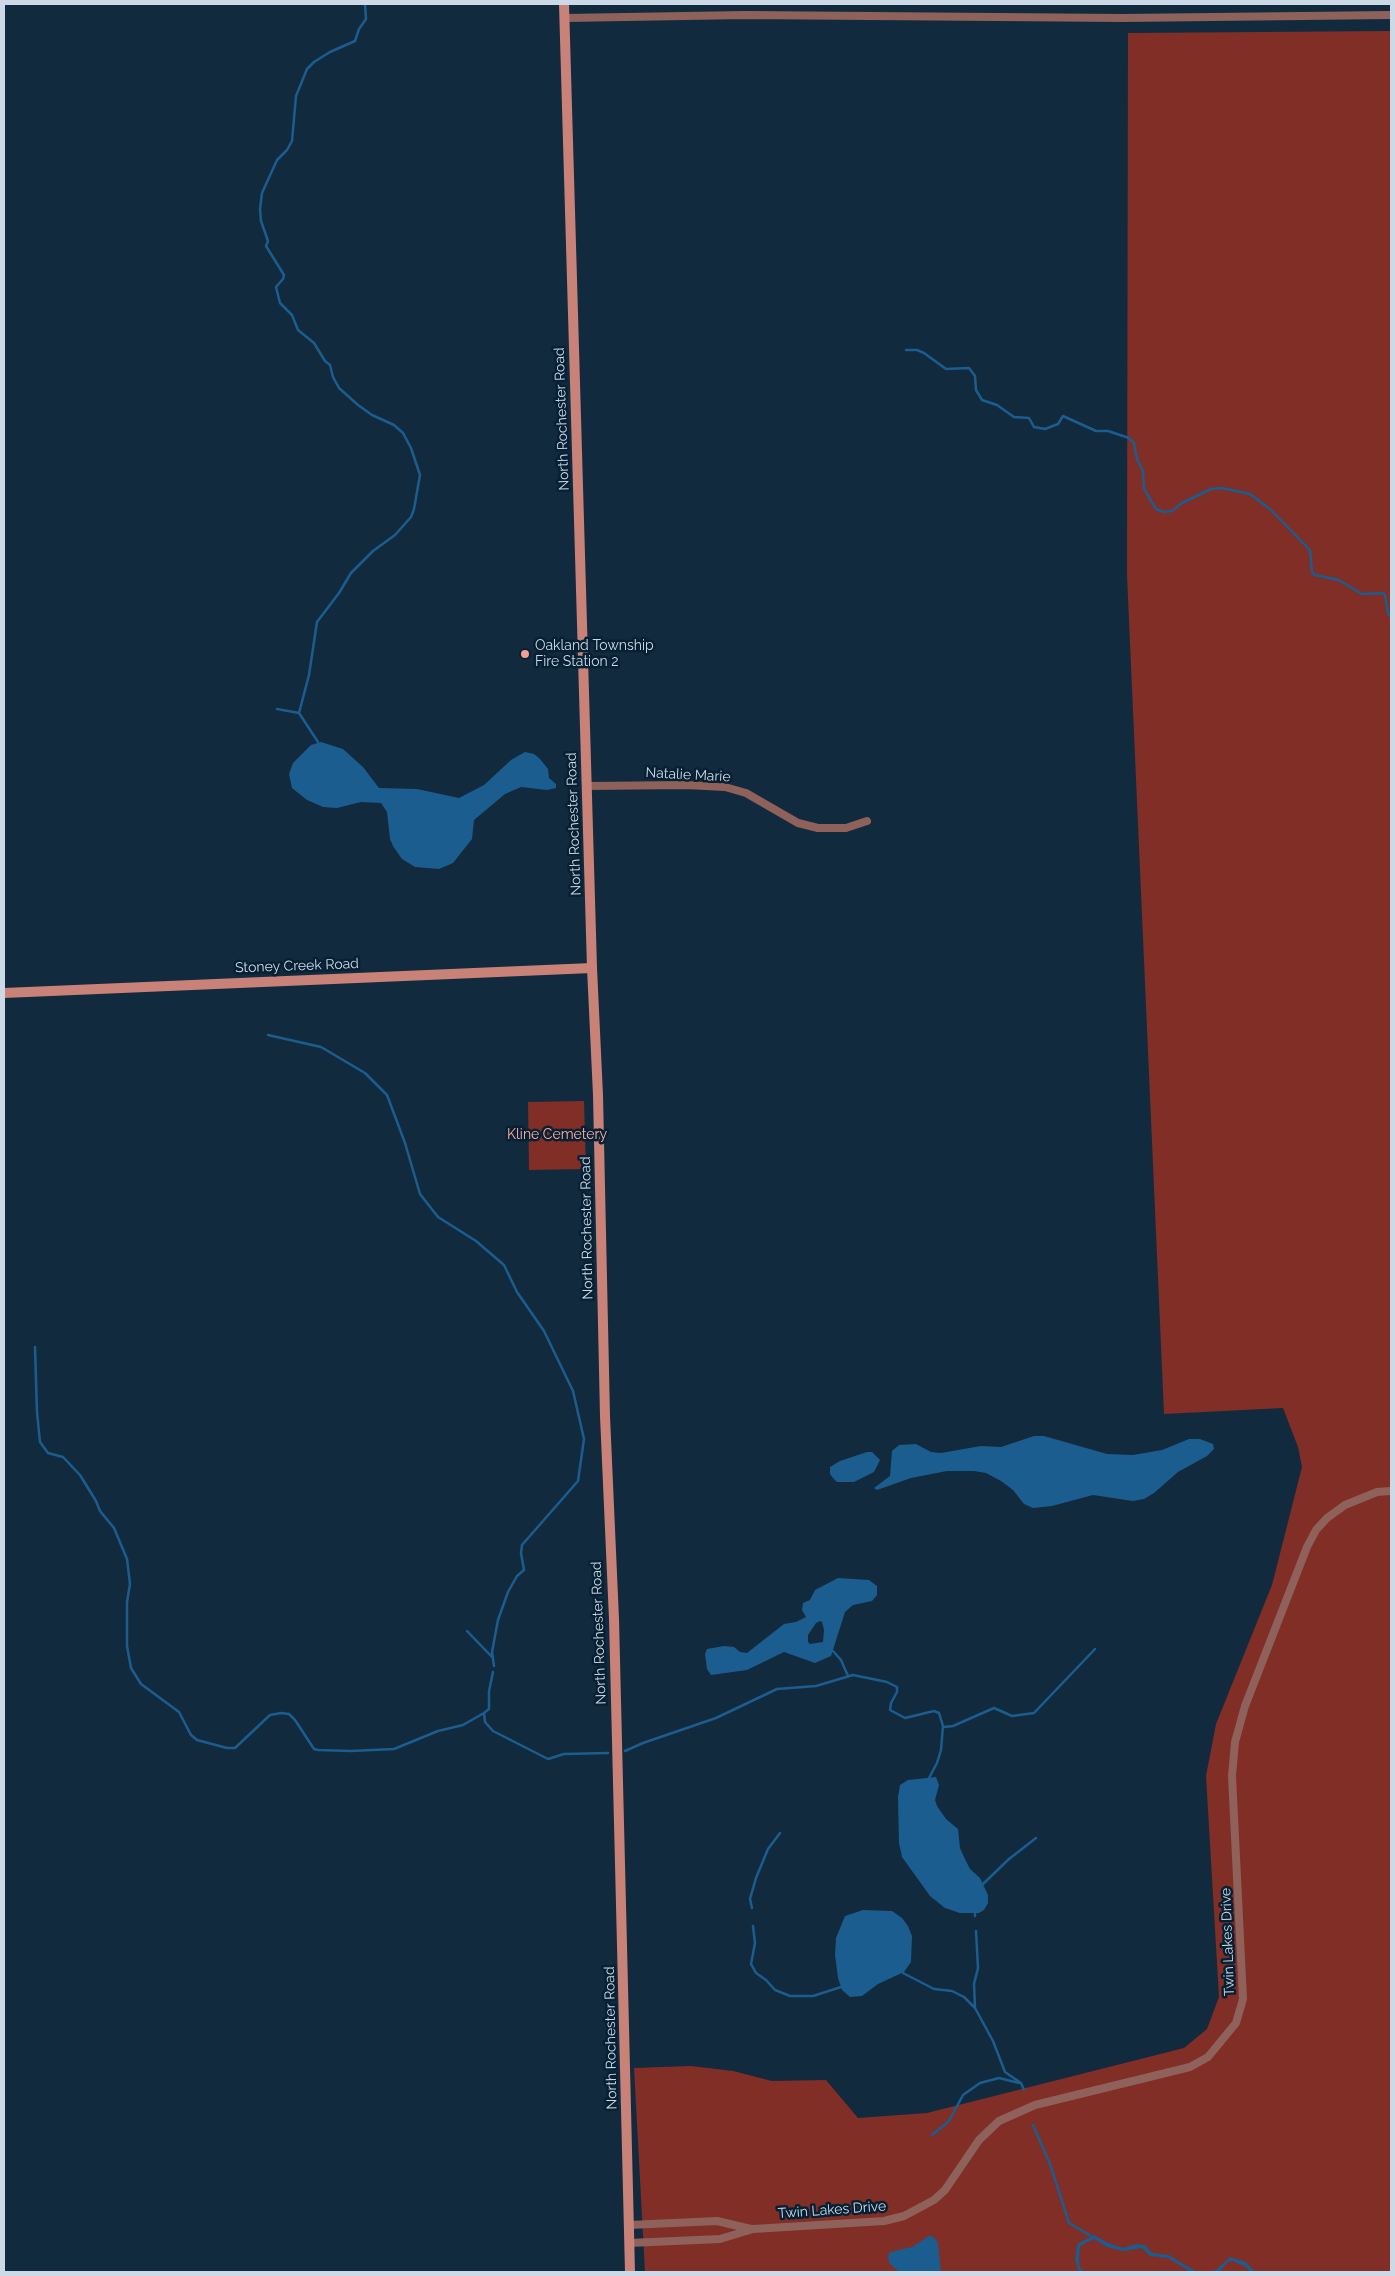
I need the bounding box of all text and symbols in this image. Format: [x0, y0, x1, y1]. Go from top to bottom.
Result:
street label: North Rochester Road [551, 347, 573, 491]
place label: Oakland Township Fire Station 2 [535, 638, 654, 670]
marker: Oakland Township Fire Station 2 [519, 648, 531, 660]
street label: North Rochester Road [563, 752, 585, 896]
street label: Natalie Marie [645, 764, 731, 786]
street label: Stoney Creek Road [235, 955, 359, 977]
park label: Kline Cemetery [507, 1127, 607, 1143]
street label: North Rochester Road [577, 1156, 597, 1300]
street label: North Rochester Road [588, 1561, 610, 1705]
street label: Twin Lakes Drive [1218, 1888, 1238, 1996]
street label: North Rochester Road [601, 1966, 621, 2110]
street label: Twin Lakes Drive [777, 2198, 887, 2222]

